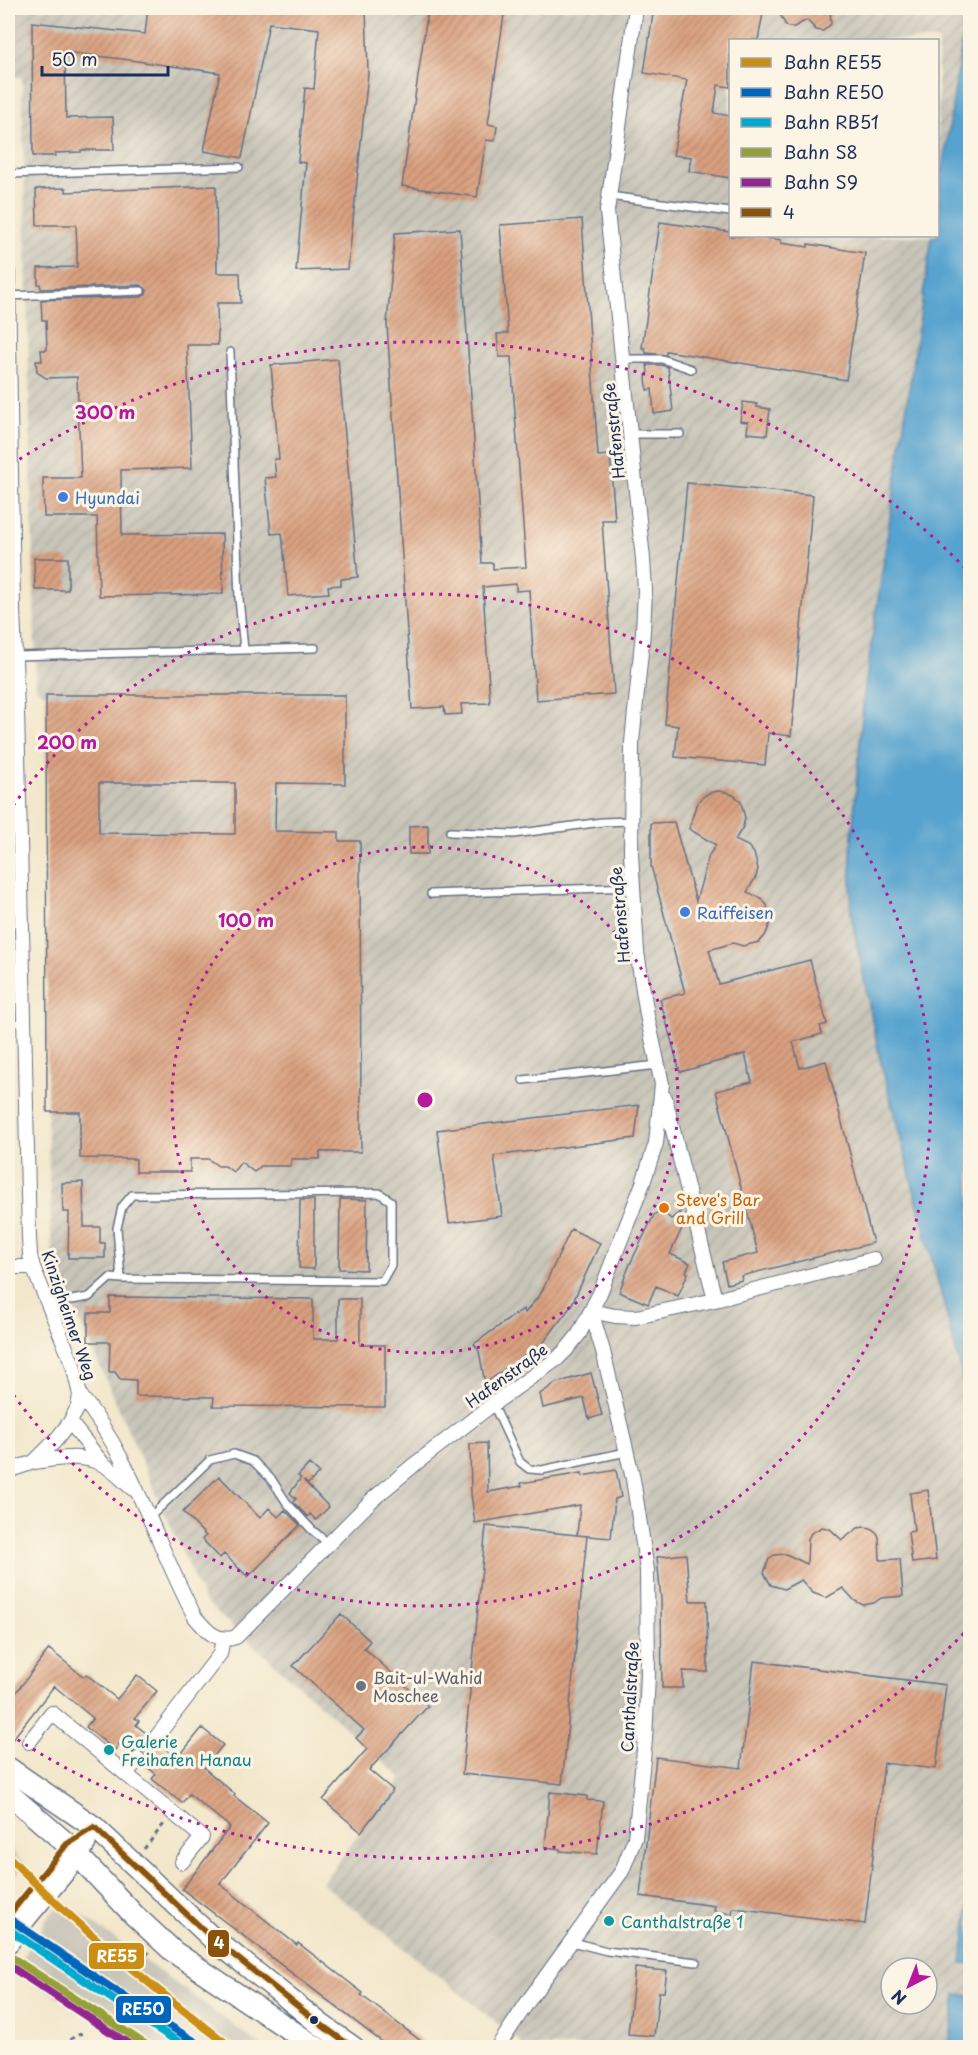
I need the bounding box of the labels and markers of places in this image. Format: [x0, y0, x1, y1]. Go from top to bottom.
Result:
place label: Hyundai [75, 485, 140, 509]
marker: Hyundai [56, 490, 70, 504]
place label: Raiffeisen [697, 900, 774, 924]
marker: Raiffeisen [678, 905, 692, 919]
centre of rings [415, 1090, 435, 1110]
place label: Steve's Bar and Grill [676, 1187, 761, 1229]
marker: Steve's Bar and Grill [657, 1201, 671, 1215]
place label: Bait-ul-Wahid Moschee [373, 1665, 483, 1707]
marker: Bait-ul-Wahid Moschee [354, 1679, 368, 1693]
place label: Galerie Freihafen Hanau [121, 1729, 252, 1771]
marker: Galerie Freihafen Hanau [102, 1743, 116, 1757]
place label: Canthalstraße 1 [621, 1909, 743, 1933]
marker: Canthalstraße 1 [602, 1914, 616, 1928]
unlabelled marker [308, 2014, 320, 2026]

